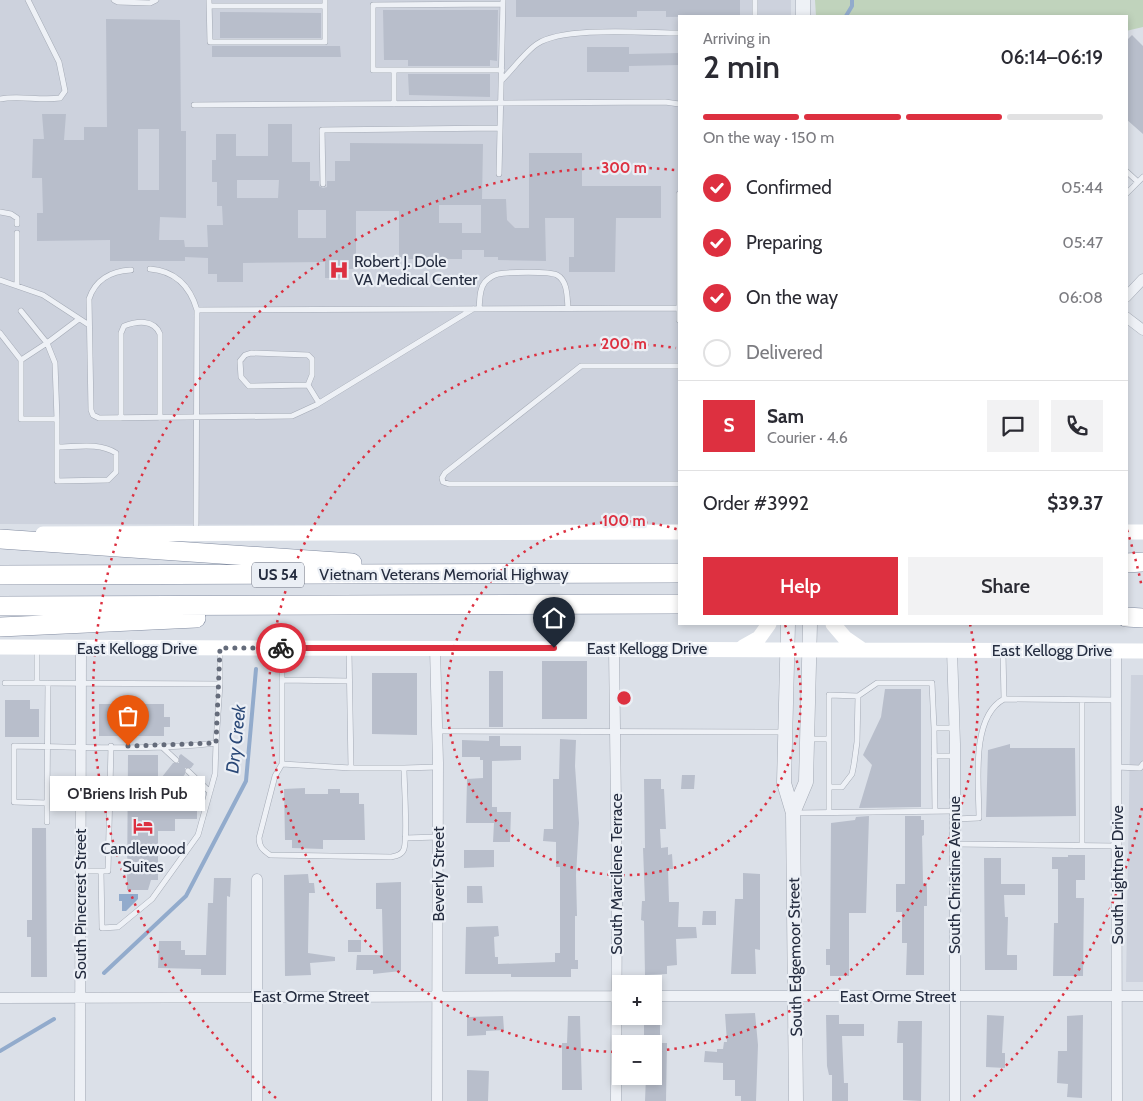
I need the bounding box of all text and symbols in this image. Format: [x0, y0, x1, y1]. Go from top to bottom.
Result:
text: Arriving in [703, 29, 770, 48]
text: 06:14–06:19 [1001, 46, 1103, 69]
text: 2 min [703, 47, 780, 86]
text: On the way · 150 m [703, 128, 834, 147]
text: 300 m [601, 159, 647, 177]
icon: check [703, 174, 731, 202]
text: Confirmed [746, 176, 832, 199]
text: 05:44 [1061, 178, 1103, 197]
icon: check [703, 229, 731, 257]
text: Preparing [746, 231, 822, 254]
text: 05:47 [1063, 233, 1103, 252]
place label: Robert J. Dole VA Medical Center [354, 252, 478, 289]
hospital icon: Robert J. Dole VA Medical Center [328, 259, 350, 281]
icon: check [703, 284, 731, 312]
text: On the way [746, 286, 838, 309]
text: 06:08 [1059, 288, 1103, 307]
text: 200 m [601, 335, 647, 353]
text: Delivered [746, 341, 823, 364]
button: chat [987, 400, 1039, 452]
button: phone [1051, 400, 1103, 452]
text: Sam [767, 405, 804, 428]
text: S [723, 414, 735, 437]
text: Courier · 4.6 [767, 428, 848, 447]
text: Order #3992 [703, 492, 809, 515]
text: $39.37 [1047, 492, 1103, 515]
text: 100 m [602, 512, 646, 530]
button: Help [703, 557, 898, 615]
button: Share [908, 557, 1103, 615]
road number: US 54 [252, 562, 304, 588]
street label: Vietnam Veterans Memorial Highway [319, 565, 569, 584]
pin [533, 597, 575, 648]
icon: home [540, 604, 568, 632]
courier [256, 623, 306, 673]
icon: bike [267, 634, 295, 662]
street label: East Kellogg Drive [77, 639, 197, 658]
street label: East Kellogg Drive [587, 639, 707, 658]
street label: East Kellogg Drive [992, 641, 1112, 660]
centre of rings [615, 689, 633, 707]
pin [107, 695, 149, 746]
icon: bag [114, 702, 142, 730]
water label: Dry Creek [221, 702, 251, 775]
callout: O'Briens Irish Pub [51, 776, 206, 811]
text: O'Briens Irish Pub [67, 784, 188, 803]
street label: South Marcilene Terrace [607, 793, 626, 955]
street label: South Christine Avenue [945, 796, 964, 954]
street label: South Lightner Drive [1108, 805, 1127, 945]
hotel icon: Candlewood Suites [132, 815, 154, 837]
street label: Beverly Street [429, 826, 448, 922]
street label: South Pinecrest Street [71, 828, 90, 979]
place label: Candlewood Suites [100, 839, 186, 876]
street label: South Edgemoor Street [784, 877, 806, 1037]
map controls [612, 975, 662, 1085]
button: + [612, 975, 662, 1025]
street label: East Orme Street [253, 987, 370, 1006]
street label: East Orme Street [840, 987, 957, 1006]
button: − [612, 1035, 662, 1085]

